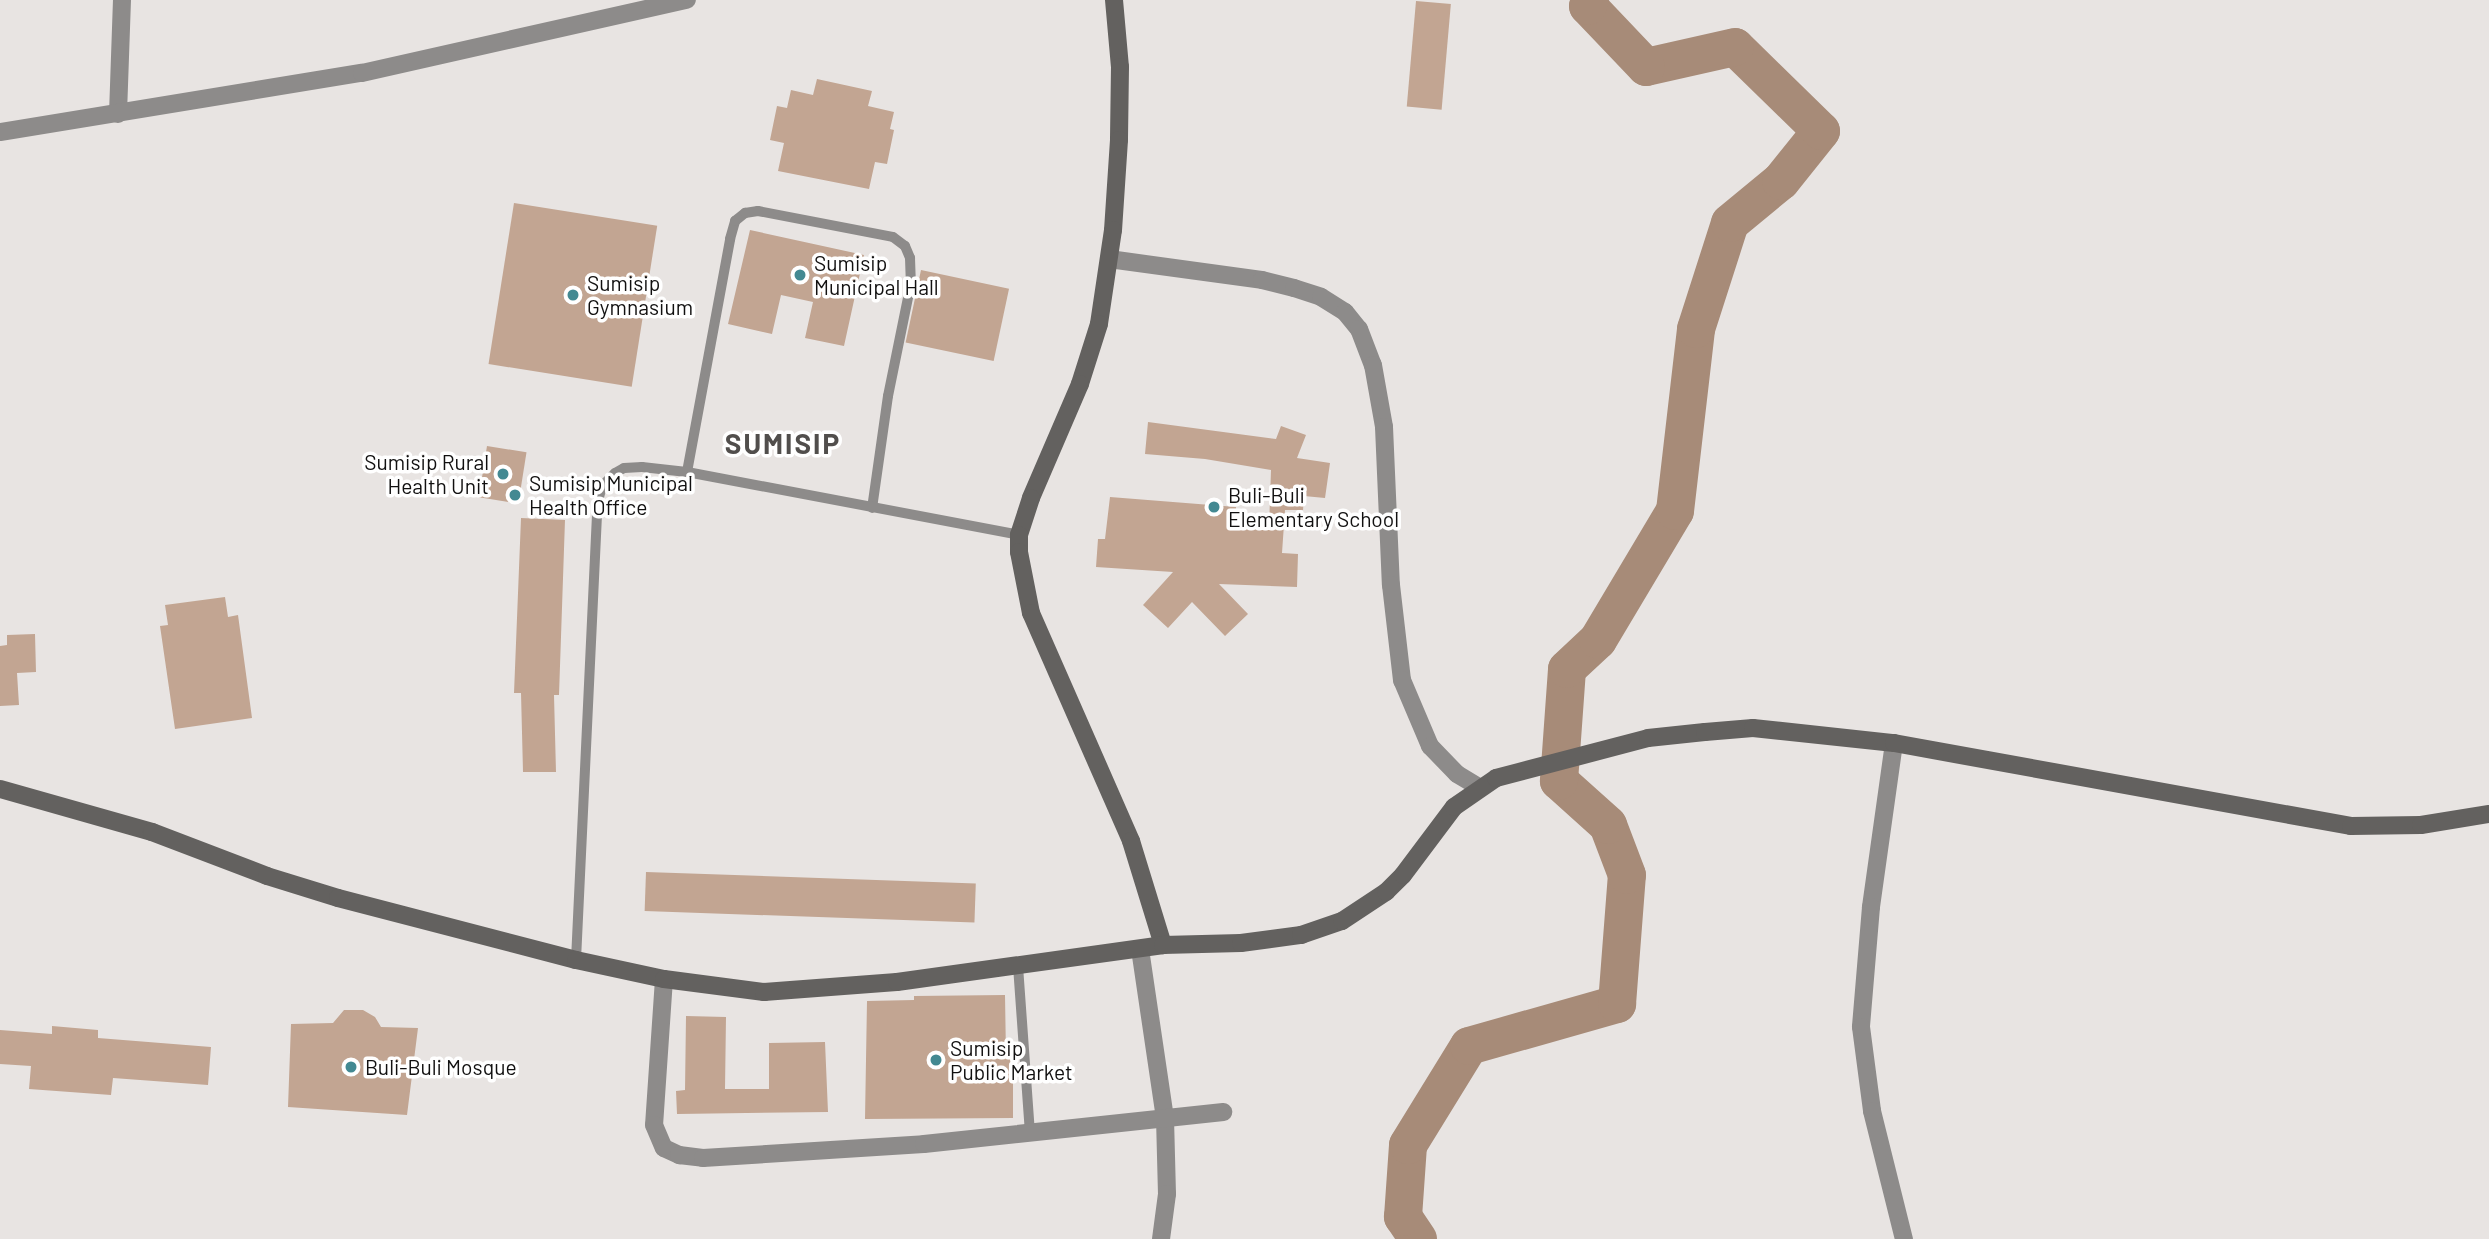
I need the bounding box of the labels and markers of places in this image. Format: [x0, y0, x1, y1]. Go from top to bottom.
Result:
place label: Sumisip Municipal Hall [814, 250, 939, 300]
marker: Sumisip Municipal Hall [792, 267, 808, 283]
place label: Sumisip Gymnasium [587, 270, 693, 320]
marker: Sumisip Gymnasium [565, 287, 581, 303]
place label: Sumisip Rural Health Unit [364, 449, 489, 499]
marker: Sumisip Rural Health Unit [495, 466, 511, 482]
place label: Sumisip Municipal Health Office [529, 470, 693, 520]
place label: Buli-Buli Elementary School [1228, 482, 1399, 532]
marker: Sumisip Municipal Health Office [507, 487, 523, 503]
marker: Buli-Buli Elementary School [1206, 499, 1222, 515]
place label: Sumisip Public Market [950, 1035, 1073, 1085]
marker: Sumisip Public Market [928, 1052, 944, 1068]
place label: Buli-Buli Mosque [365, 1054, 517, 1080]
marker: Buli-Buli Mosque [343, 1059, 359, 1075]

